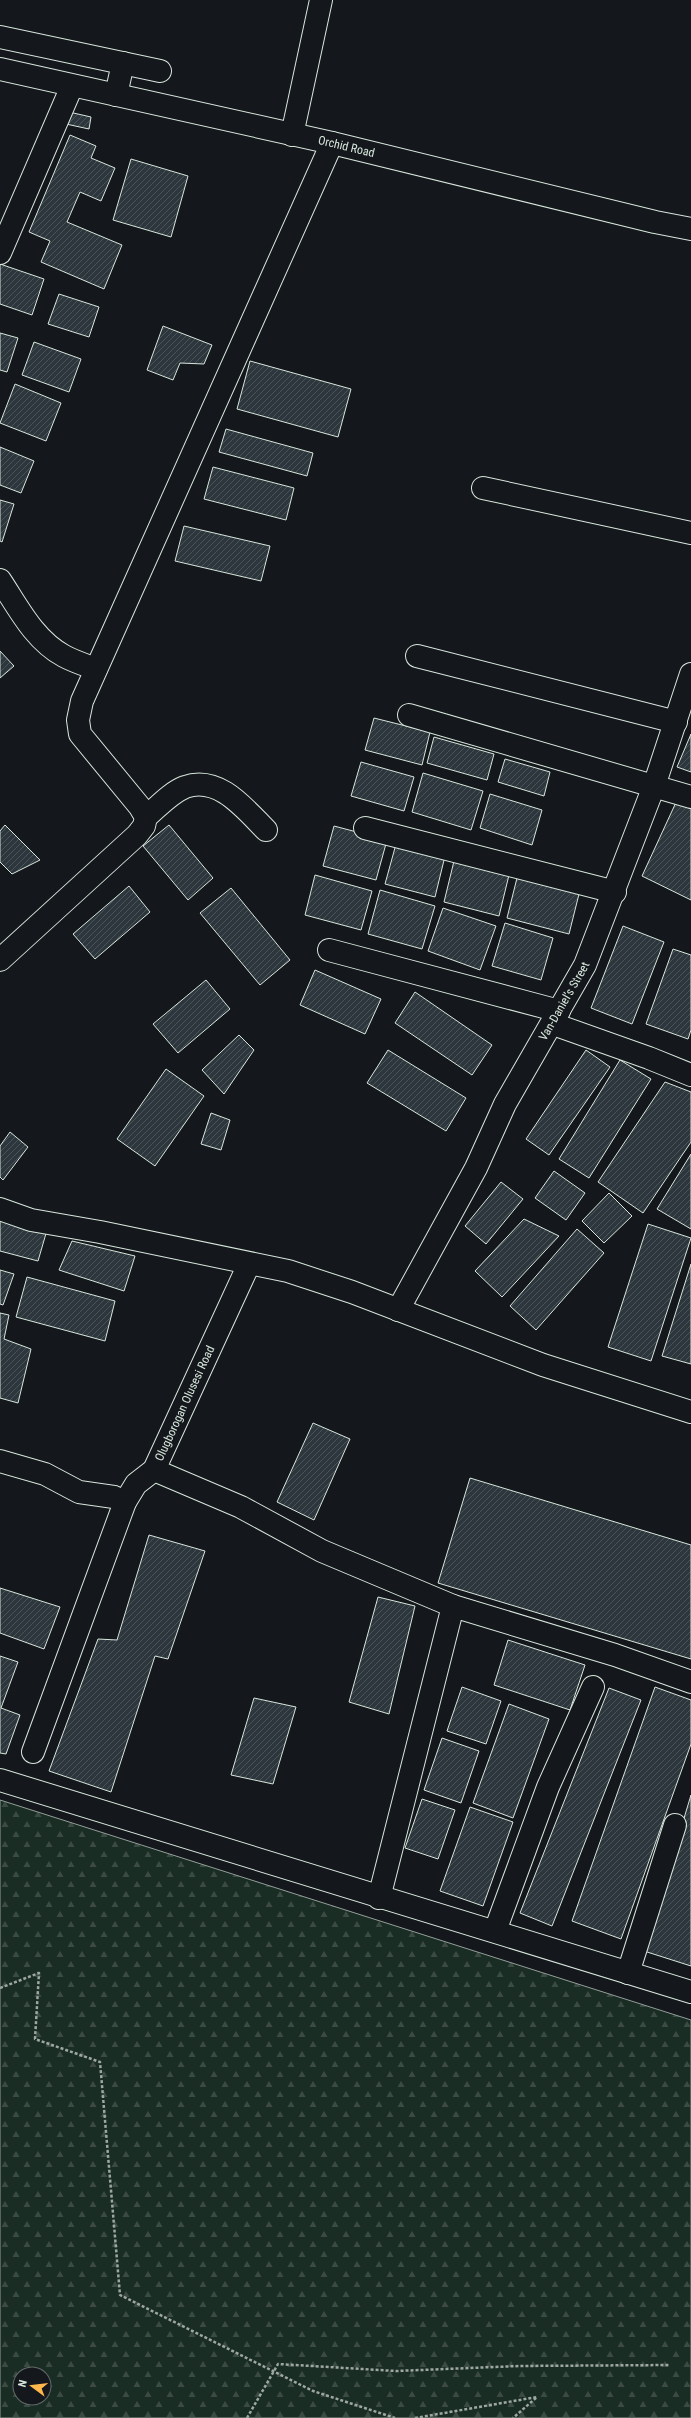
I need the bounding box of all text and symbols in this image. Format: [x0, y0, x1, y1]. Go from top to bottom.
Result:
street label: Orchid Road [317, 133, 376, 160]
street label: Van-Daniel’s Street [536, 960, 593, 1043]
street label: Olugborogan Olusesi Road [152, 1343, 217, 1463]
north arrow [12, 2366, 52, 2406]
text: N [16, 2378, 30, 2388]

